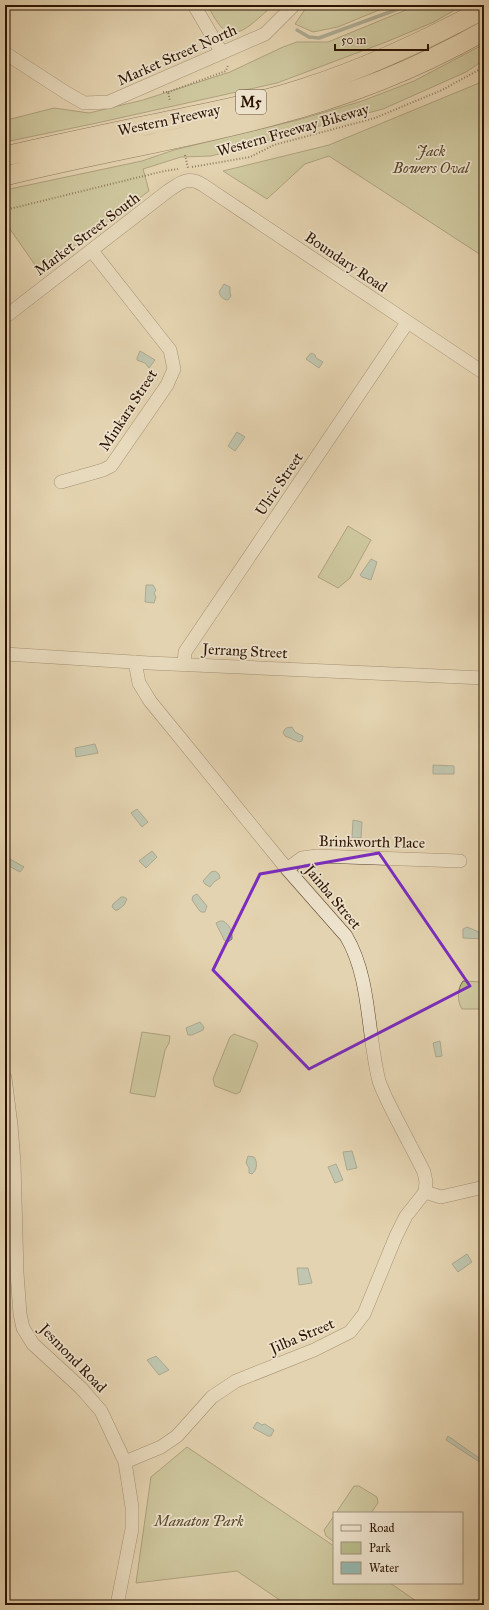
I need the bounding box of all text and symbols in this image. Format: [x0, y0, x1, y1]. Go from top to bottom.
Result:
street label: Market Street North [115, 20, 240, 89]
scale bar [335, 26, 428, 52]
text: 50 m [341, 33, 366, 47]
road number: M5 [236, 90, 266, 114]
street label: Western Freeway Bikeway [215, 99, 372, 160]
street label: Western Freeway [116, 100, 223, 140]
park label: Jack Bowers Oval [392, 142, 471, 177]
street label: Market Street South [31, 188, 144, 280]
street label: Boundary Road [301, 228, 391, 296]
street label: Minkara Street [95, 365, 161, 454]
street label: Ulric Street [251, 448, 307, 519]
street label: Jerrang Street [200, 640, 289, 663]
street label: Brinkworth Place [319, 832, 425, 852]
street label: Jainba Street [299, 860, 366, 934]
street label: Jilba Street [265, 1314, 338, 1359]
street label: Jesmond Road [34, 1318, 111, 1397]
park label: Manaton Park [152, 1512, 244, 1530]
legend [333, 1512, 463, 1584]
text: Road [369, 1521, 395, 1535]
text: Park [369, 1541, 391, 1555]
text: Water [369, 1561, 399, 1575]

